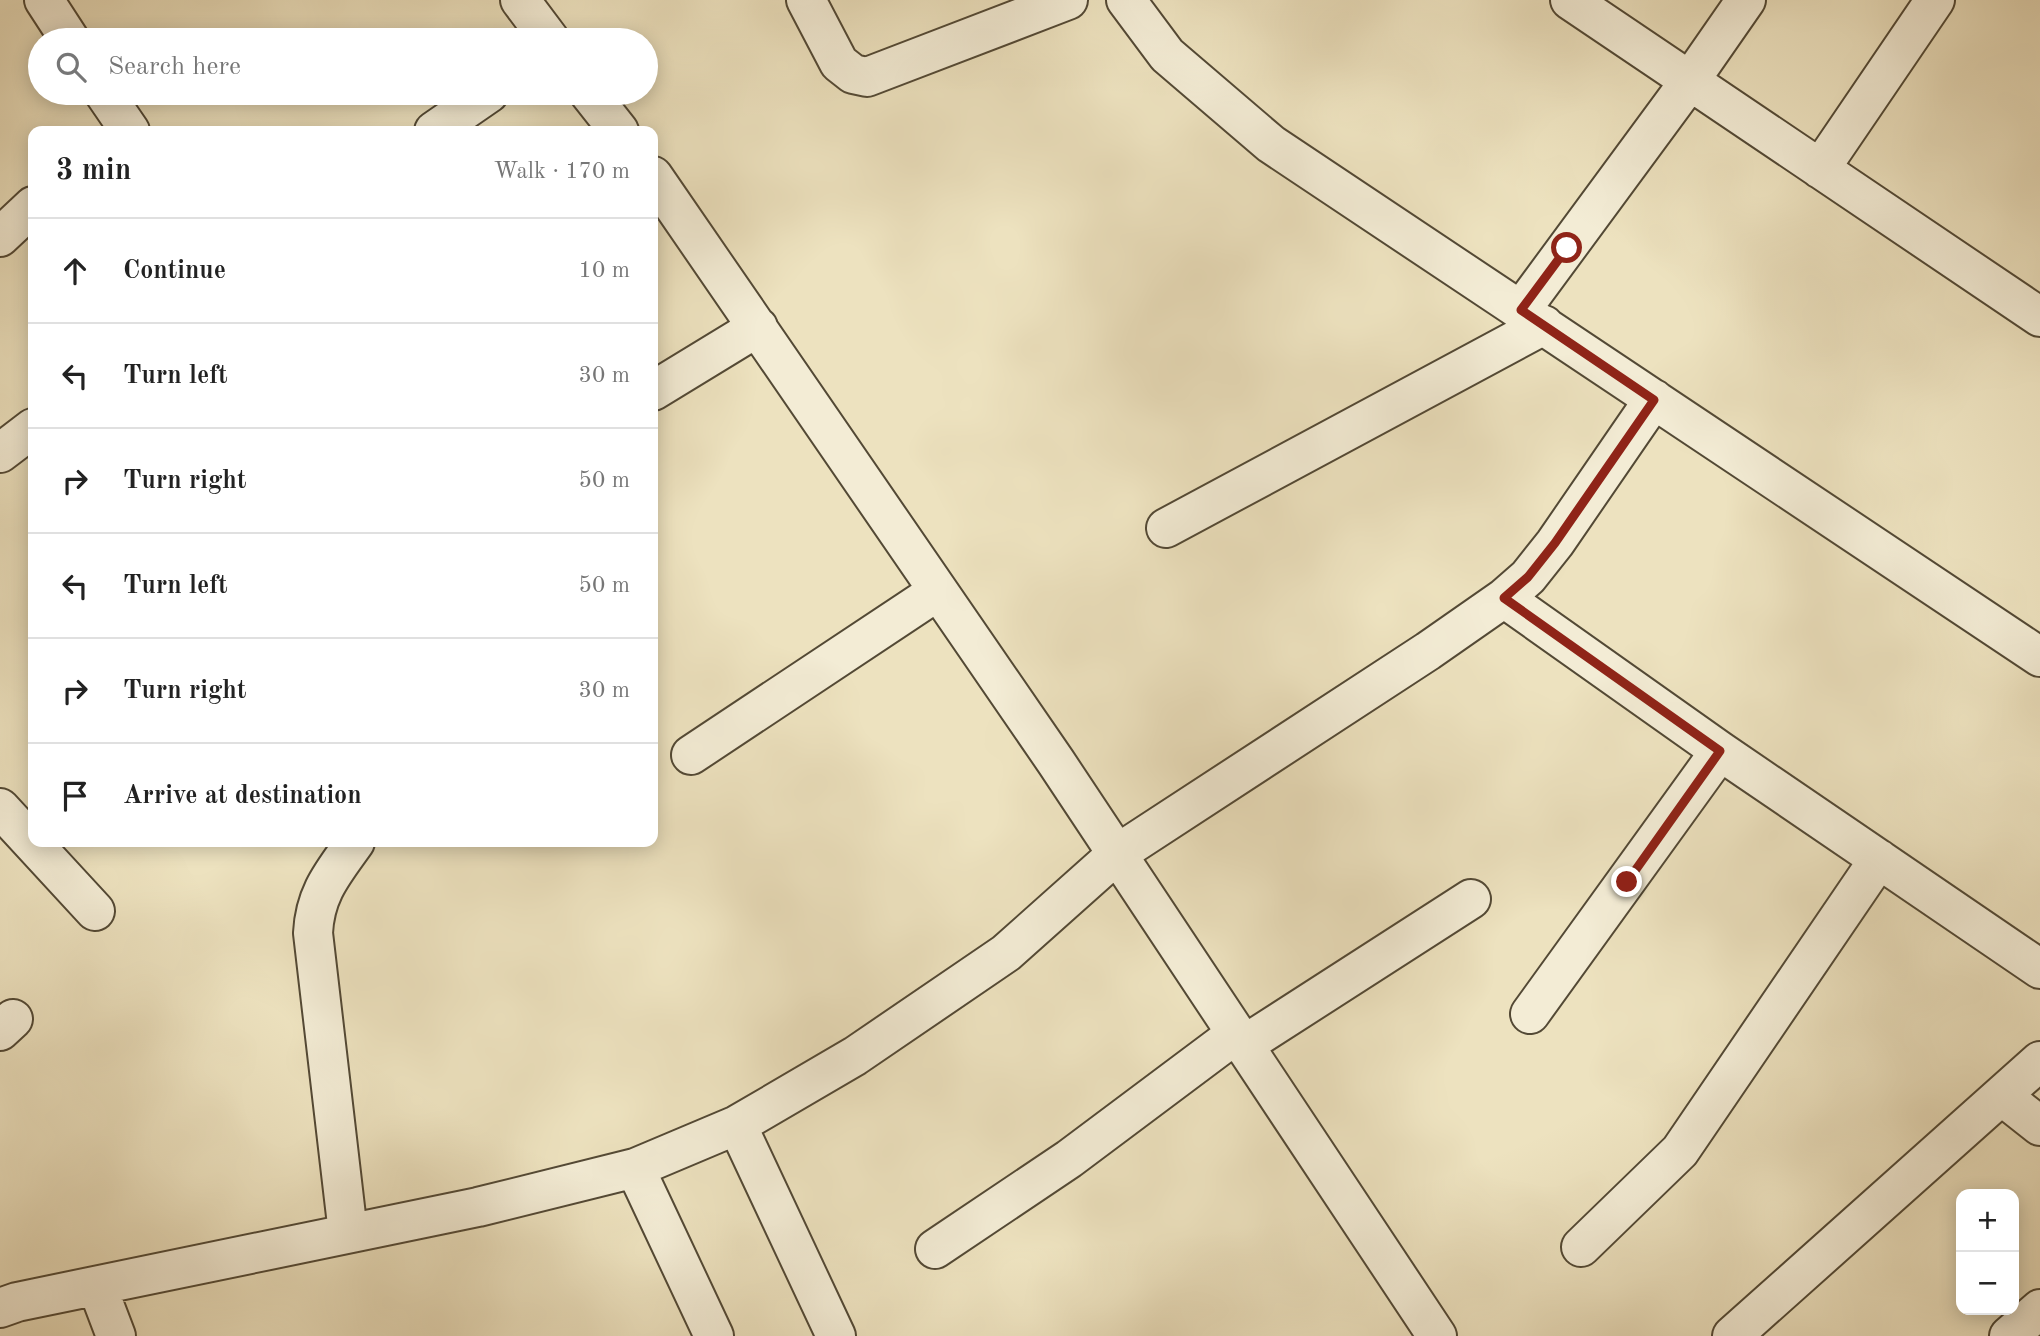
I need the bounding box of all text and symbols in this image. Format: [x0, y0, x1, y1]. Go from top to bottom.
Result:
search box [28, 28, 658, 105]
icon: search [52, 48, 90, 86]
text: Search here [108, 54, 241, 80]
text: 3 min [56, 156, 131, 186]
text: Walk · 170 m [494, 160, 630, 183]
route start [1551, 232, 1582, 263]
icon: ahead [56, 252, 94, 290]
text: Continue [123, 258, 226, 284]
text: 10 m [579, 259, 630, 282]
icon: left [56, 357, 94, 395]
text: Turn left [123, 363, 228, 389]
text: 30 m [579, 364, 630, 387]
icon: right [56, 462, 94, 500]
text: Turn right [123, 468, 246, 494]
text: 50 m [579, 469, 630, 492]
icon: left [56, 567, 94, 605]
text: Turn left [123, 573, 228, 599]
text: 50 m [579, 574, 630, 597]
icon: right [56, 672, 94, 710]
text: Turn right [123, 678, 246, 704]
text: 30 m [579, 679, 630, 702]
icon: arrive [56, 777, 94, 815]
text: Arrive at destination [123, 783, 362, 809]
route end [1611, 866, 1642, 897]
map controls [1956, 1189, 2019, 1315]
button: + [1956, 1189, 2019, 1252]
button: − [1956, 1252, 2019, 1315]

